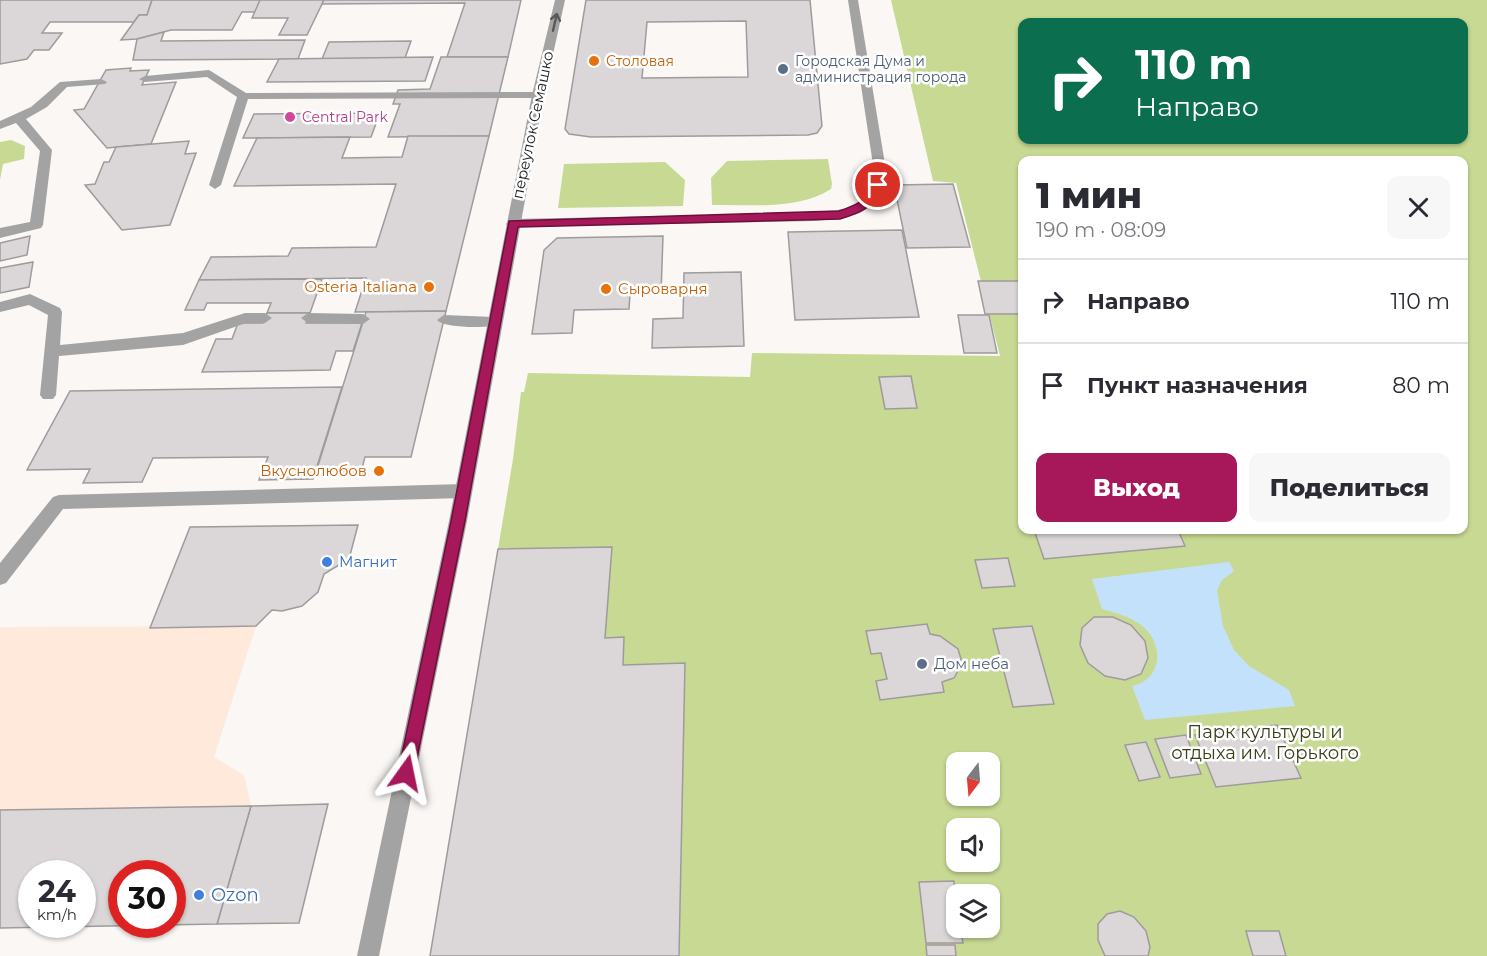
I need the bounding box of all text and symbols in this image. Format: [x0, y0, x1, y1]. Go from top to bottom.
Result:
one-way arrow [550, 13, 561, 33]
text: 110 m [1135, 38, 1252, 90]
icon: right [1036, 42, 1114, 120]
street label: переулок Семашко [508, 49, 557, 201]
place label: Столовая [606, 52, 674, 70]
place label: Городская Дума и администрация города [795, 52, 966, 86]
marker: Столовая [587, 54, 601, 68]
marker: Городская Дума и администрация города [776, 62, 790, 76]
text: Направо [1135, 90, 1259, 123]
place label: Central Park [302, 108, 389, 126]
marker: Central Park [283, 110, 297, 124]
pin [852, 159, 903, 210]
icon: arrive [861, 168, 894, 201]
text: 1 мин [1036, 173, 1142, 217]
button: close [1387, 176, 1450, 239]
text: 190 m · 08:09 [1036, 218, 1166, 242]
place label: Osteria Italiana [304, 277, 417, 296]
place label: Cыроварня [618, 279, 708, 298]
marker: Osteria Italiana [422, 280, 436, 294]
marker: Cыроварня [599, 282, 613, 296]
icon: right [1036, 285, 1069, 318]
text: Направо [1087, 288, 1190, 315]
text: 110 m [1390, 288, 1450, 315]
icon: arrive [1036, 369, 1069, 402]
text: Пункт назначения [1087, 372, 1308, 399]
text: 80 m [1392, 372, 1450, 399]
button: Выход [1036, 453, 1237, 522]
button: Поделиться [1249, 453, 1450, 522]
place label: Вкуснолюбов [260, 461, 367, 480]
marker: Вкуснолюбов [372, 464, 386, 478]
place label: Магнит [339, 552, 398, 571]
marker: Магнит [320, 555, 334, 569]
place label: Дом неба [934, 654, 1009, 673]
marker: Дом неба [915, 657, 929, 671]
park label: Парк культуры и отдыха им. Горького [1171, 721, 1359, 764]
position arrow [374, 741, 438, 805]
north arrow [946, 752, 1000, 806]
map controls [946, 752, 1000, 938]
button: sound [946, 818, 1000, 872]
speed limit sign: 30 [108, 860, 186, 938]
text: 24 [38, 873, 76, 910]
place label: Ozon [211, 884, 259, 906]
button: layers [946, 884, 1000, 938]
marker: Ozon [192, 888, 206, 902]
text: km/h [37, 905, 77, 924]

